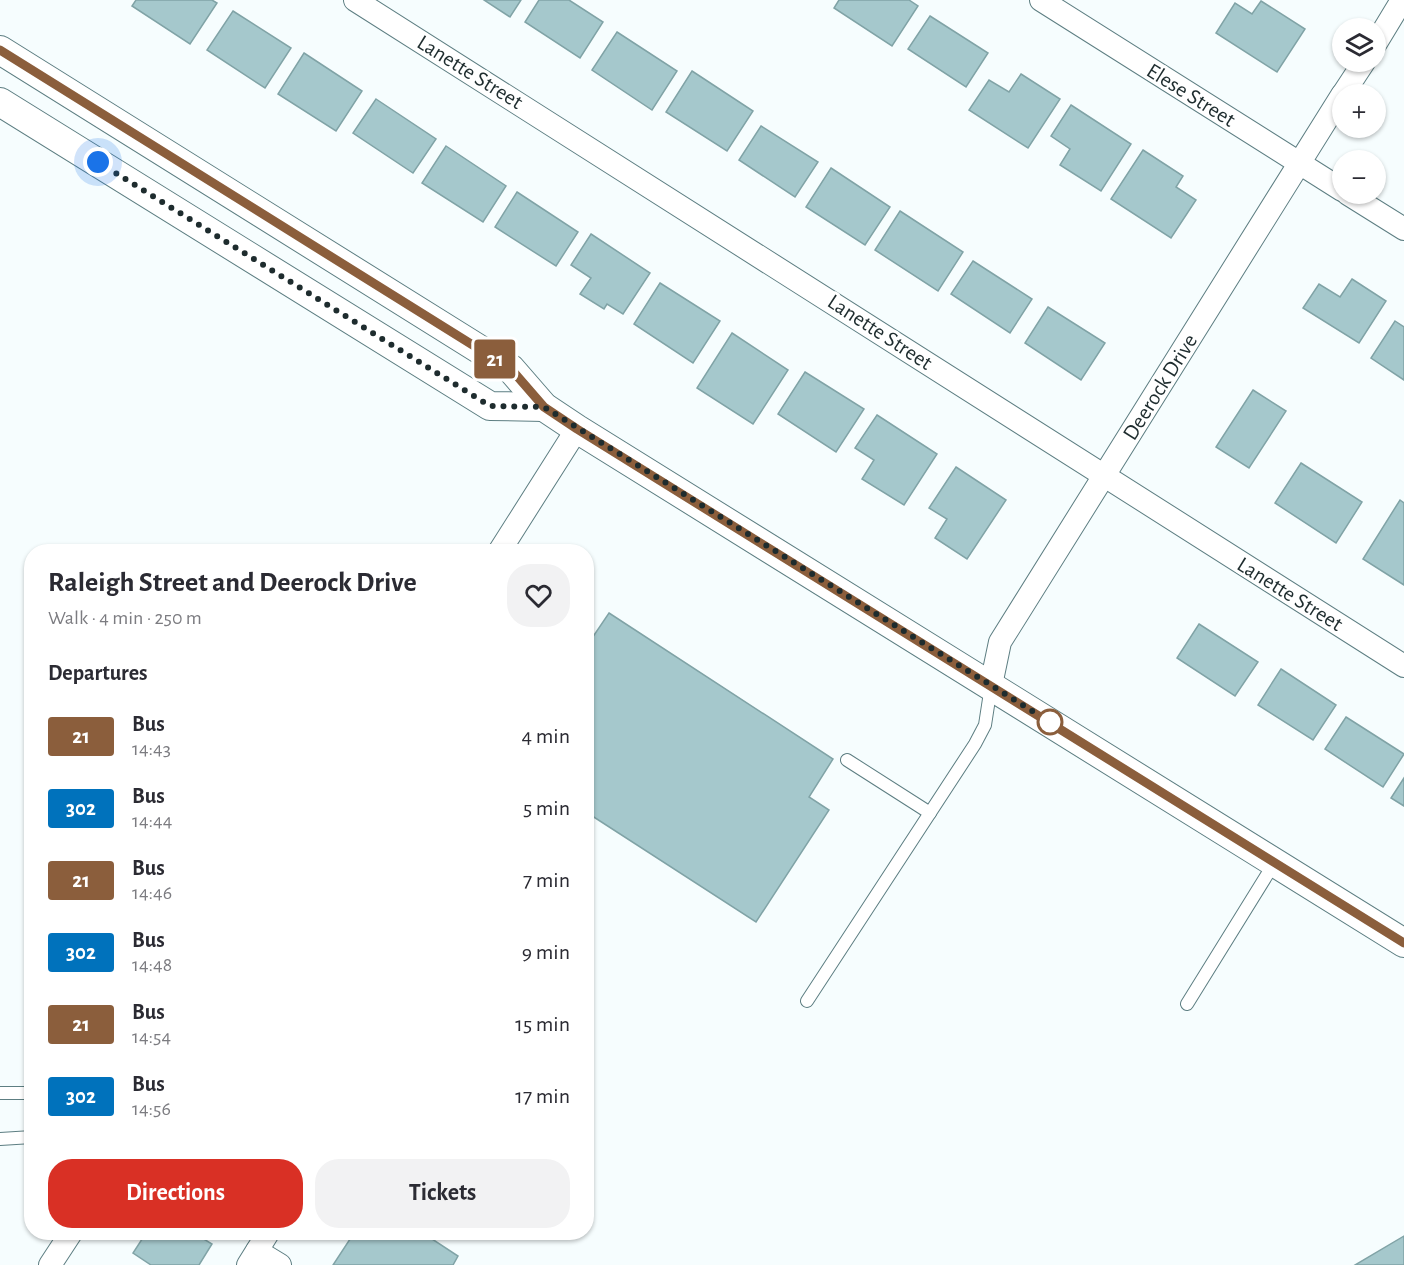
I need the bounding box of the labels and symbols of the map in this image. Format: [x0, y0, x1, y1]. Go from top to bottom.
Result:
street label: Lanette Street [413, 31, 527, 113]
street label: Elese Street [1143, 59, 1239, 131]
your location [83, 147, 113, 177]
street label: Lanette Street [824, 290, 936, 374]
street label: Deerock Drive [1119, 330, 1201, 444]
line badge: 21 [468, 340, 522, 378]
street label: Lanette Street [1233, 553, 1347, 635]
unlabelled marker [1037, 709, 1063, 735]

